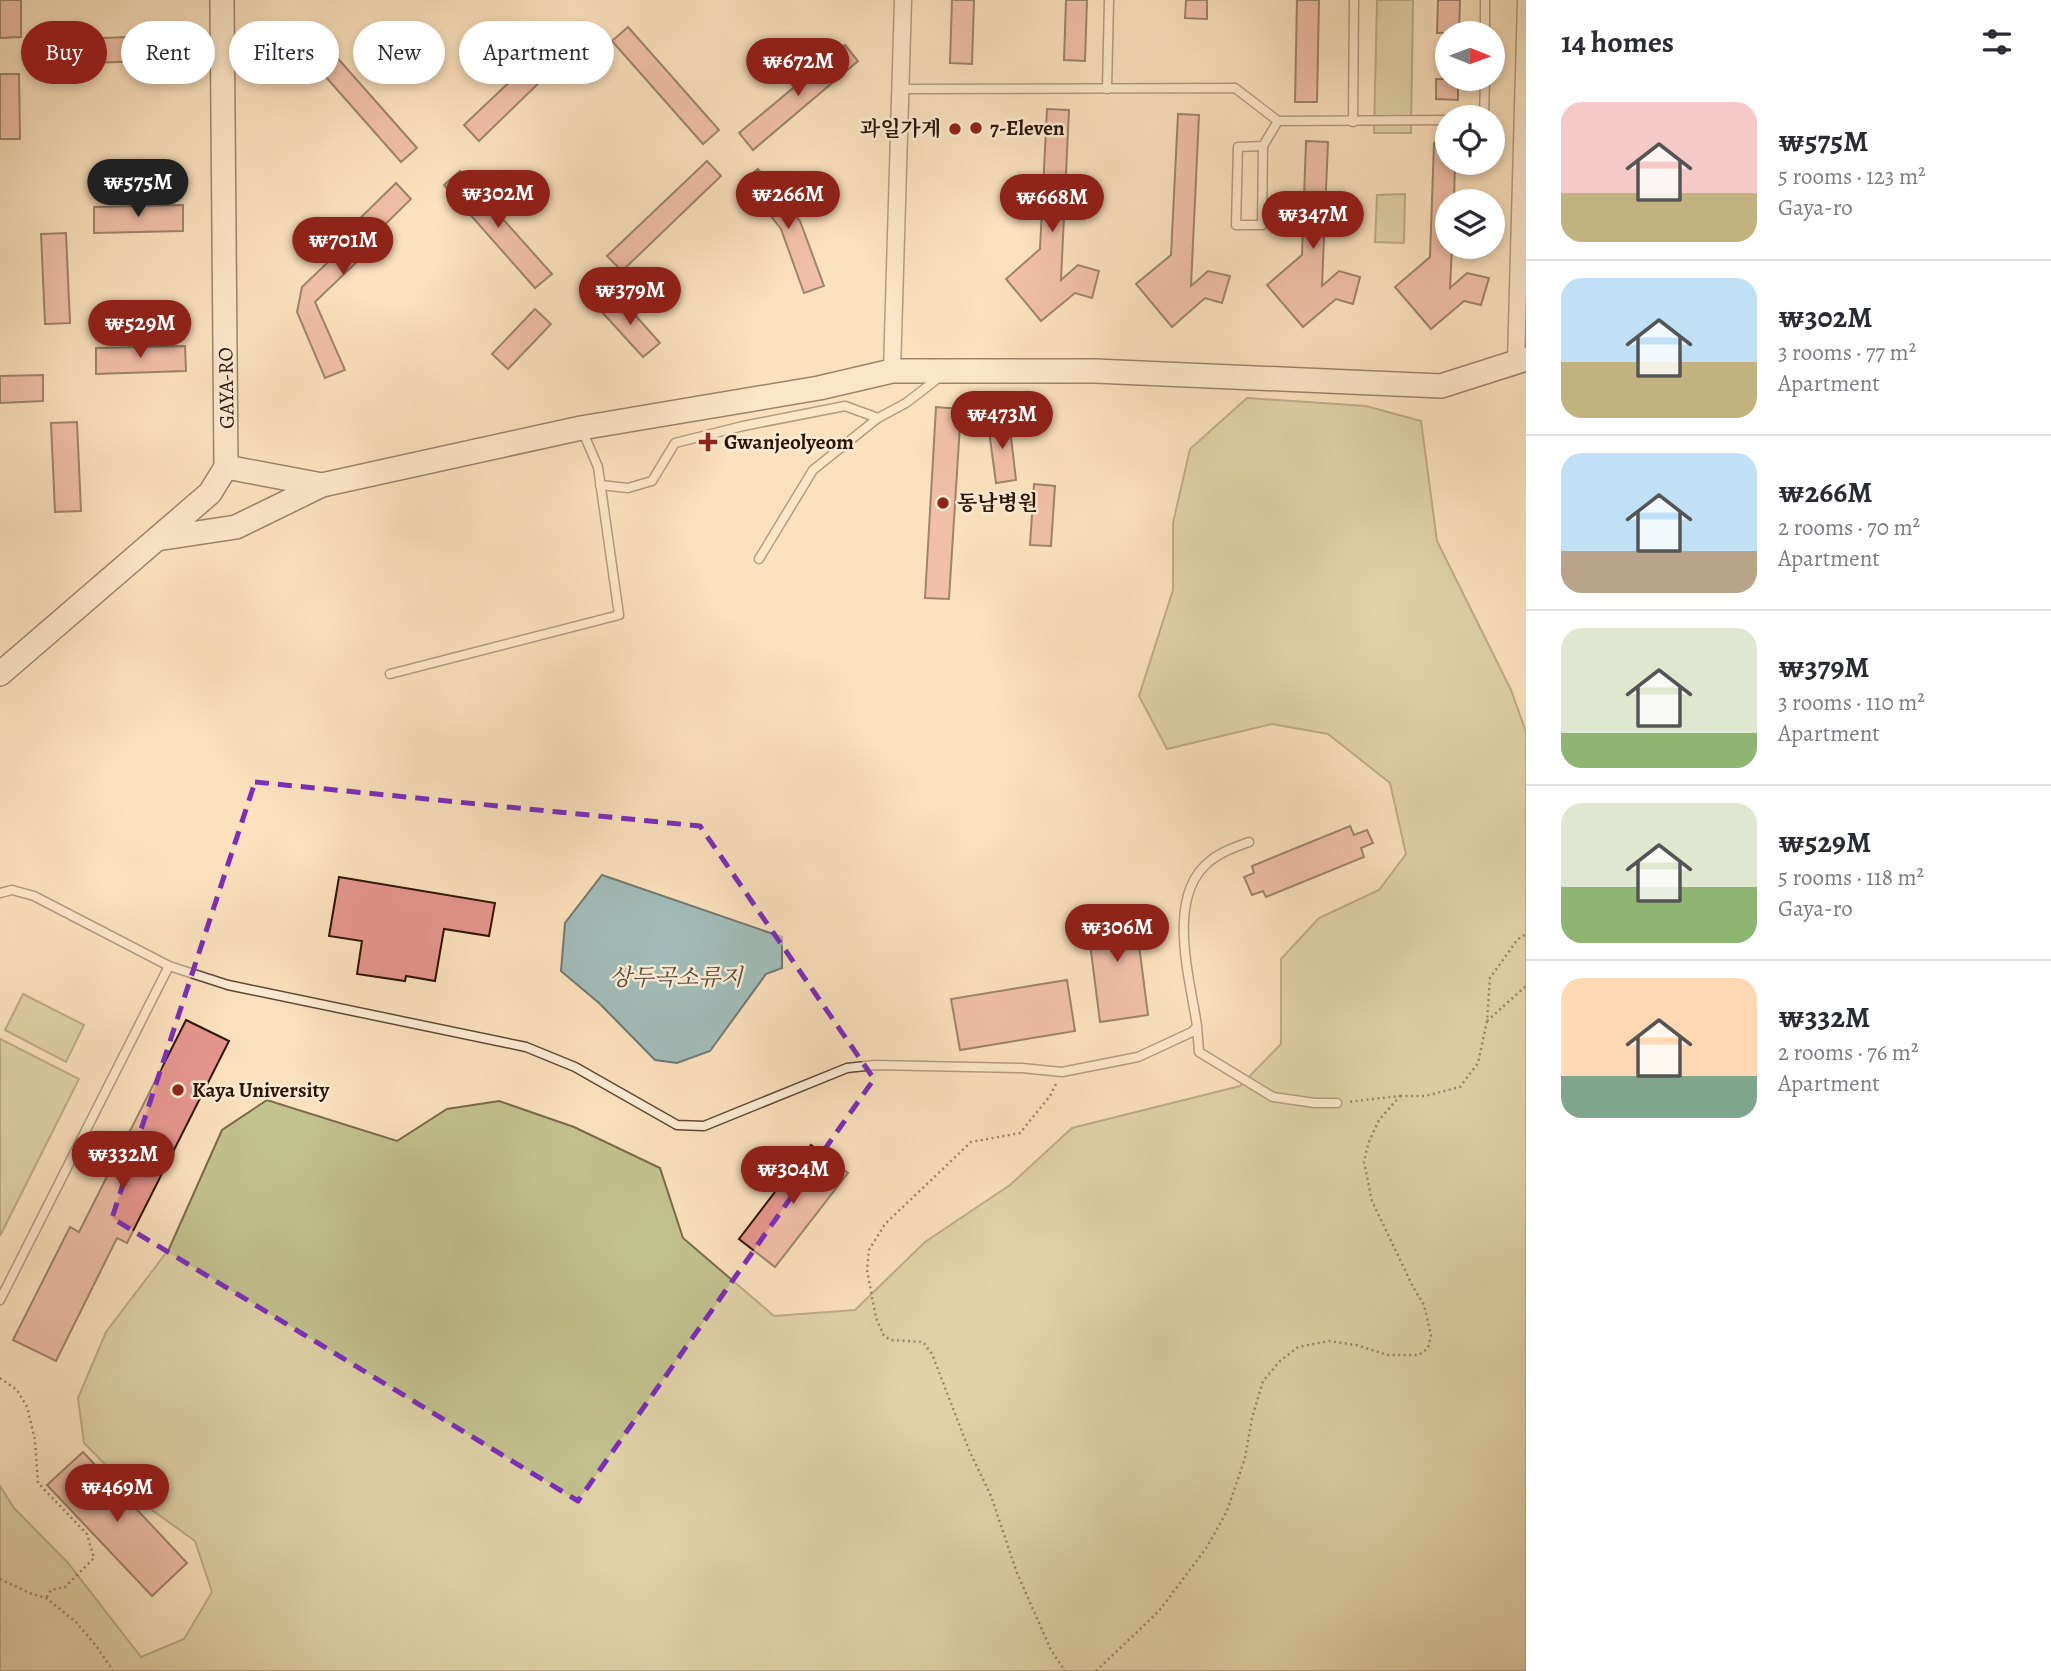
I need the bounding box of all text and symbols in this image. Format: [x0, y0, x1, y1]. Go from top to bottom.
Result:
chip: Buy [21, 21, 107, 84]
chip: Rent [121, 21, 215, 84]
chip: Filters [229, 21, 339, 84]
chip: New [353, 21, 445, 84]
chip: Apartment [459, 21, 614, 84]
north arrow [1435, 21, 1505, 91]
map controls [1435, 21, 1505, 259]
text: 14 homes [1561, 22, 1674, 62]
icon: filters [1978, 23, 2016, 61]
pin: ₩672M [749, 38, 847, 98]
text: ₩672M [762, 45, 834, 76]
button: locate [1435, 105, 1505, 175]
place label: 7-Eleven [990, 114, 1065, 142]
place label: 과일가게 [860, 115, 941, 143]
marker: 7-Eleven [968, 120, 984, 136]
marker: 과일가게 [947, 121, 963, 137]
text: ₩575M [1778, 121, 1868, 161]
icon: home [1617, 130, 1701, 214]
pin: ₩575M [89, 160, 187, 219]
text: 5 rooms · 123 m² [1778, 161, 1926, 192]
text: ₩575M [103, 166, 173, 197]
pin: ₩302M [449, 170, 547, 230]
pin: ₩266M [739, 172, 837, 231]
pin: ₩668M [1003, 174, 1101, 234]
text: ₩302M [462, 177, 534, 208]
text: ₩266M [752, 178, 824, 209]
text: ₩668M [1016, 181, 1088, 212]
button: layers [1435, 189, 1505, 259]
pin: ₩347M [1264, 191, 1362, 251]
text: Gaya-ro [1778, 192, 1853, 223]
text: ₩347M [1278, 198, 1348, 229]
pin: ₩701M [294, 218, 392, 277]
text: ₩701M [308, 224, 378, 255]
pin: ₩379M [581, 268, 679, 327]
text: ₩379M [595, 274, 665, 305]
text: ₩302M [1778, 297, 1872, 337]
pin: ₩529M [91, 300, 189, 360]
icon: home [1617, 306, 1701, 390]
text: ₩529M [104, 307, 176, 338]
text: 3 rooms · 77 m² [1778, 337, 1916, 368]
street label: GAYA-RO [211, 347, 241, 429]
text: Apartment [1778, 368, 1880, 399]
pin: ₩473M [953, 392, 1051, 451]
text: ₩473M [967, 398, 1037, 429]
place label: Gwanjeolyeom [724, 428, 854, 456]
marker: Gwanjeolyeom [698, 432, 718, 452]
text: ₩266M [1778, 472, 1872, 512]
icon: home [1617, 481, 1701, 565]
place label: 동남병원 [957, 489, 1038, 517]
marker: 동남병원 [935, 495, 951, 511]
text: 2 rooms · 70 m² [1778, 512, 1920, 543]
text: Apartment [1778, 543, 1880, 574]
text: ₩379M [1778, 647, 1870, 687]
icon: home [1617, 656, 1701, 740]
text: 3 rooms · 110 m² [1778, 687, 1925, 718]
text: Apartment [1778, 718, 1880, 749]
text: ₩529M [1778, 822, 1871, 862]
icon: home [1617, 831, 1701, 915]
text: 5 rooms · 118 m² [1778, 862, 1924, 893]
text: Gaya-ro [1778, 893, 1853, 924]
pin: ₩306M [1068, 904, 1166, 964]
text: ₩306M [1081, 911, 1153, 942]
water label: 상두곡소류지 [609, 962, 744, 993]
text: ₩332M [1778, 997, 1870, 1037]
icon: home [1617, 1006, 1701, 1090]
text: 2 rooms · 76 m² [1778, 1037, 1919, 1068]
text: Apartment [1778, 1068, 1880, 1099]
place label: Kaya University [192, 1076, 331, 1104]
marker: Kaya University [170, 1082, 186, 1098]
pin: ₩332M [74, 1132, 172, 1191]
text: ₩332M [88, 1138, 158, 1169]
pin: ₩304M [744, 1146, 842, 1206]
text: ₩304M [757, 1153, 829, 1184]
pin: ₩469M [68, 1464, 166, 1524]
text: ₩469M [81, 1471, 153, 1502]

